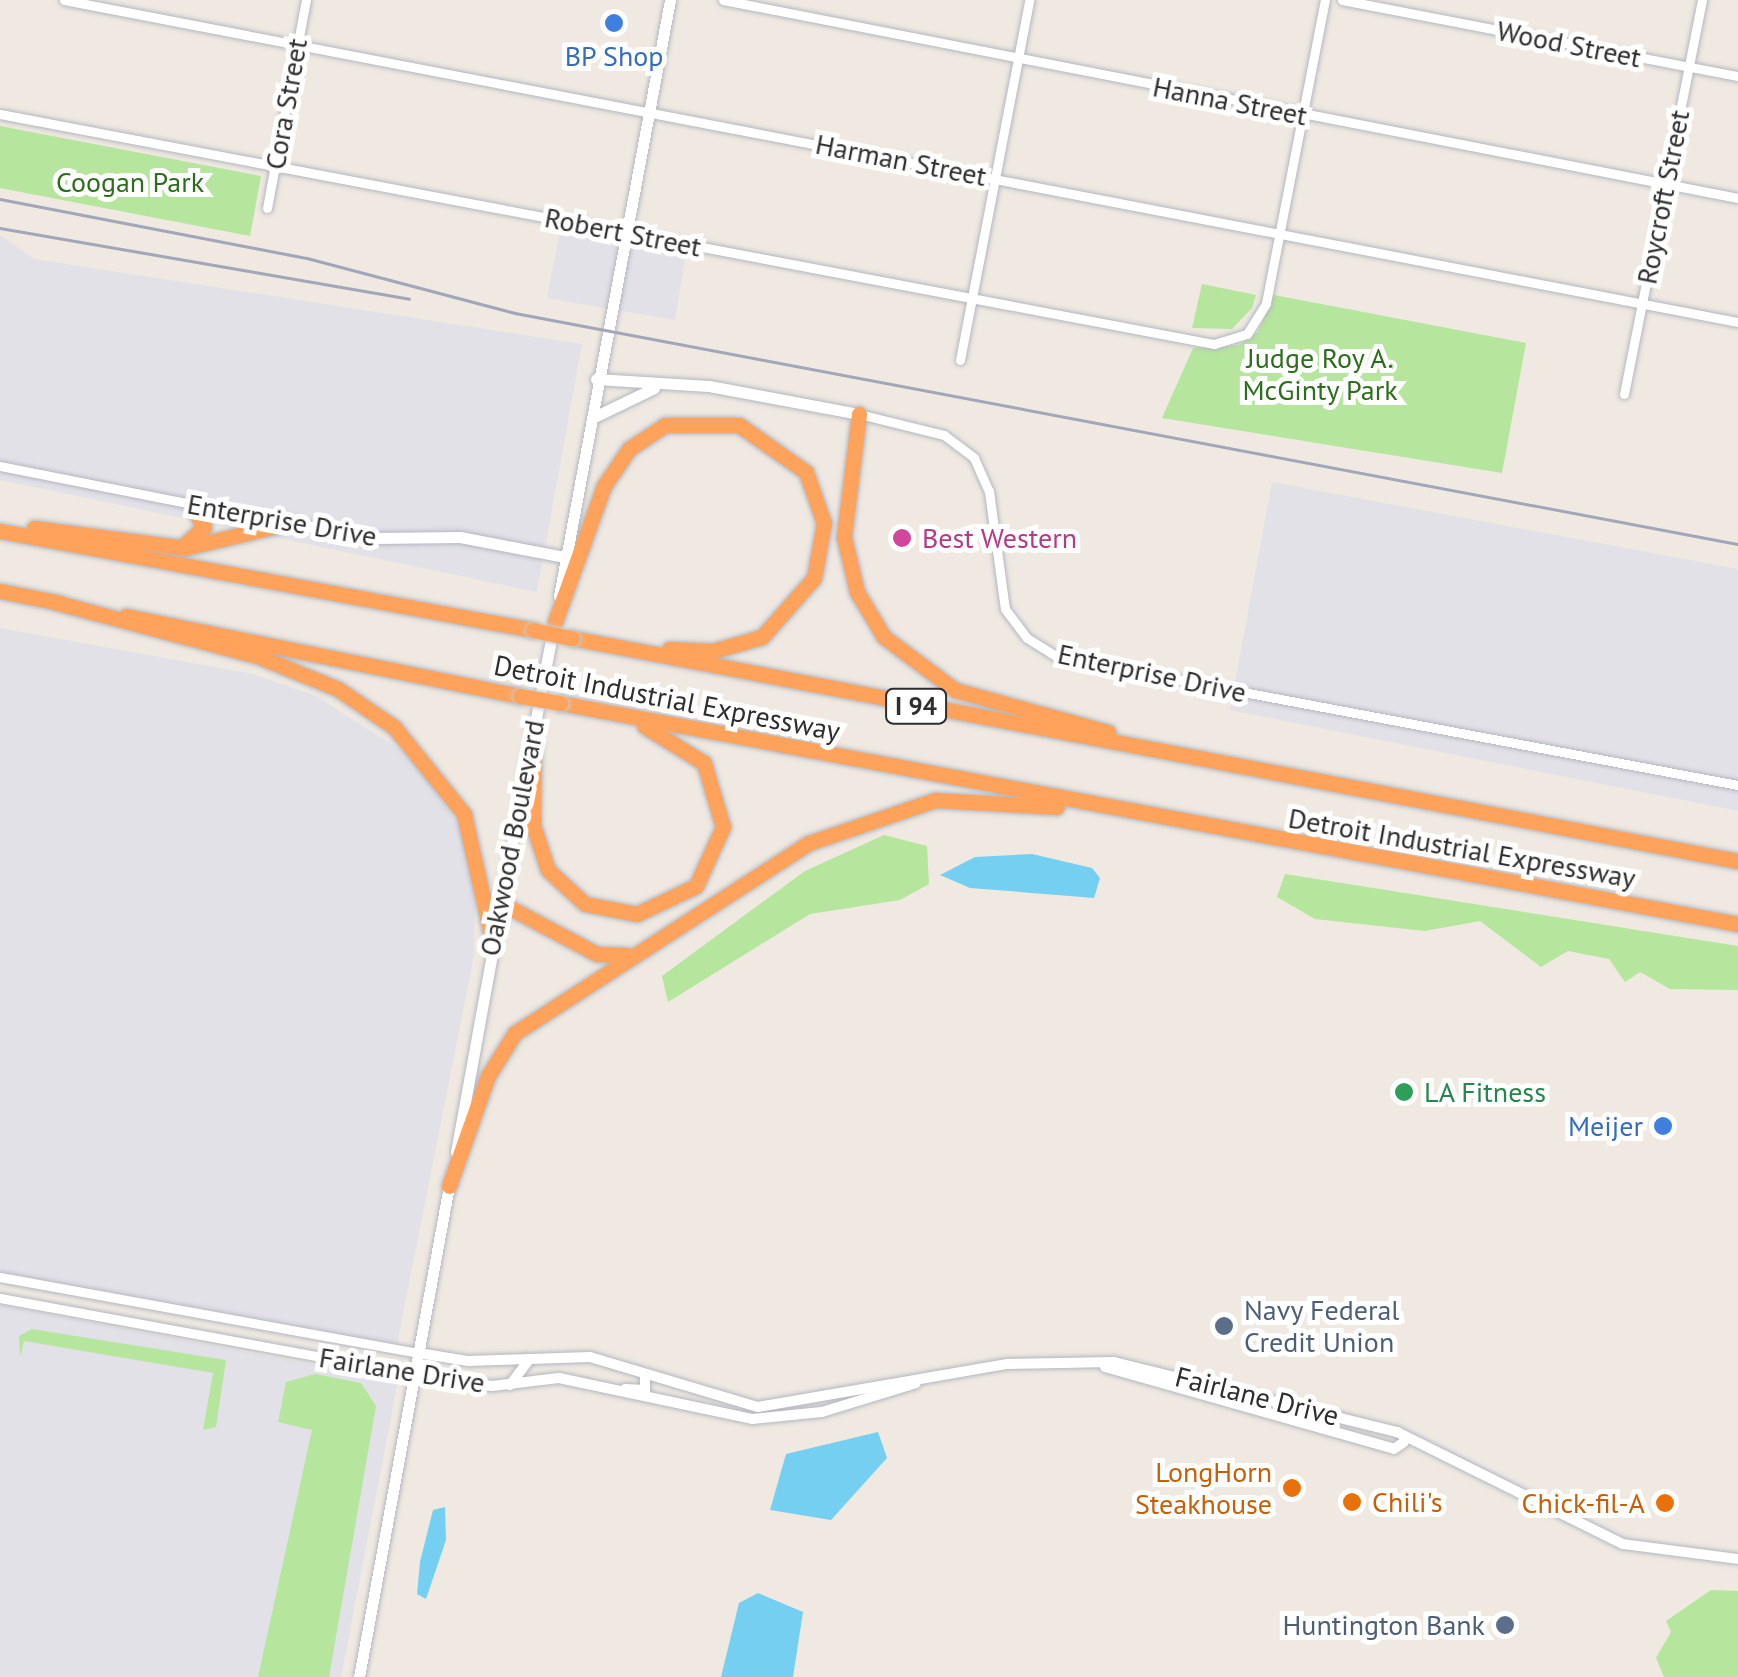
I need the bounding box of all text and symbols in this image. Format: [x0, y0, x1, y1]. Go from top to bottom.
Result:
marker: BP Shop [603, 12, 625, 34]
street label: Wood Street [1494, 14, 1644, 74]
street label: Cora Street [258, 36, 314, 172]
place label: BP Shop [564, 39, 664, 73]
street label: Hanna Street [1150, 70, 1310, 132]
street label: Roycroft Street [1630, 107, 1696, 287]
street label: Harman Street [813, 127, 989, 193]
park label: Coogan Park [56, 165, 204, 199]
street label: Robert Street [542, 200, 704, 264]
park label: Judge Roy A. McGinty Park [1242, 341, 1398, 407]
street label: Enterprise Drive [185, 487, 379, 553]
place label: Best Western [922, 521, 1078, 555]
marker: Best Western [891, 527, 913, 549]
street label: Enterprise Drive [1055, 637, 1249, 709]
street label: Detroit Industrial Expressway [491, 648, 843, 748]
road number: I 94 [884, 686, 948, 726]
street label: Oakwood Boulevard [473, 717, 551, 959]
street label: Detroit Industrial Expressway [1286, 801, 1638, 895]
place label: LA Fitness [1424, 1075, 1547, 1109]
marker: LA Fitness [1393, 1081, 1415, 1103]
place label: Meijer [1568, 1109, 1643, 1143]
marker: Meijer [1652, 1115, 1674, 1137]
place label: Navy Federal Credit Union [1244, 1293, 1401, 1359]
marker: Navy Federal Credit Union [1213, 1315, 1235, 1337]
street label: Fairlane Drive [317, 1340, 487, 1400]
street label: Fairlane Drive [1172, 1359, 1342, 1433]
place label: LongHorn Steakhouse [1135, 1455, 1272, 1521]
marker: LongHorn Steakhouse [1281, 1477, 1303, 1499]
place label: Chili's [1372, 1485, 1443, 1519]
place label: Chick-fil-A [1522, 1486, 1645, 1520]
marker: Chili's [1341, 1491, 1363, 1513]
marker: Chick-fil-A [1654, 1492, 1676, 1514]
place label: Huntington Bank [1282, 1608, 1485, 1642]
marker: Huntington Bank [1494, 1614, 1516, 1636]

